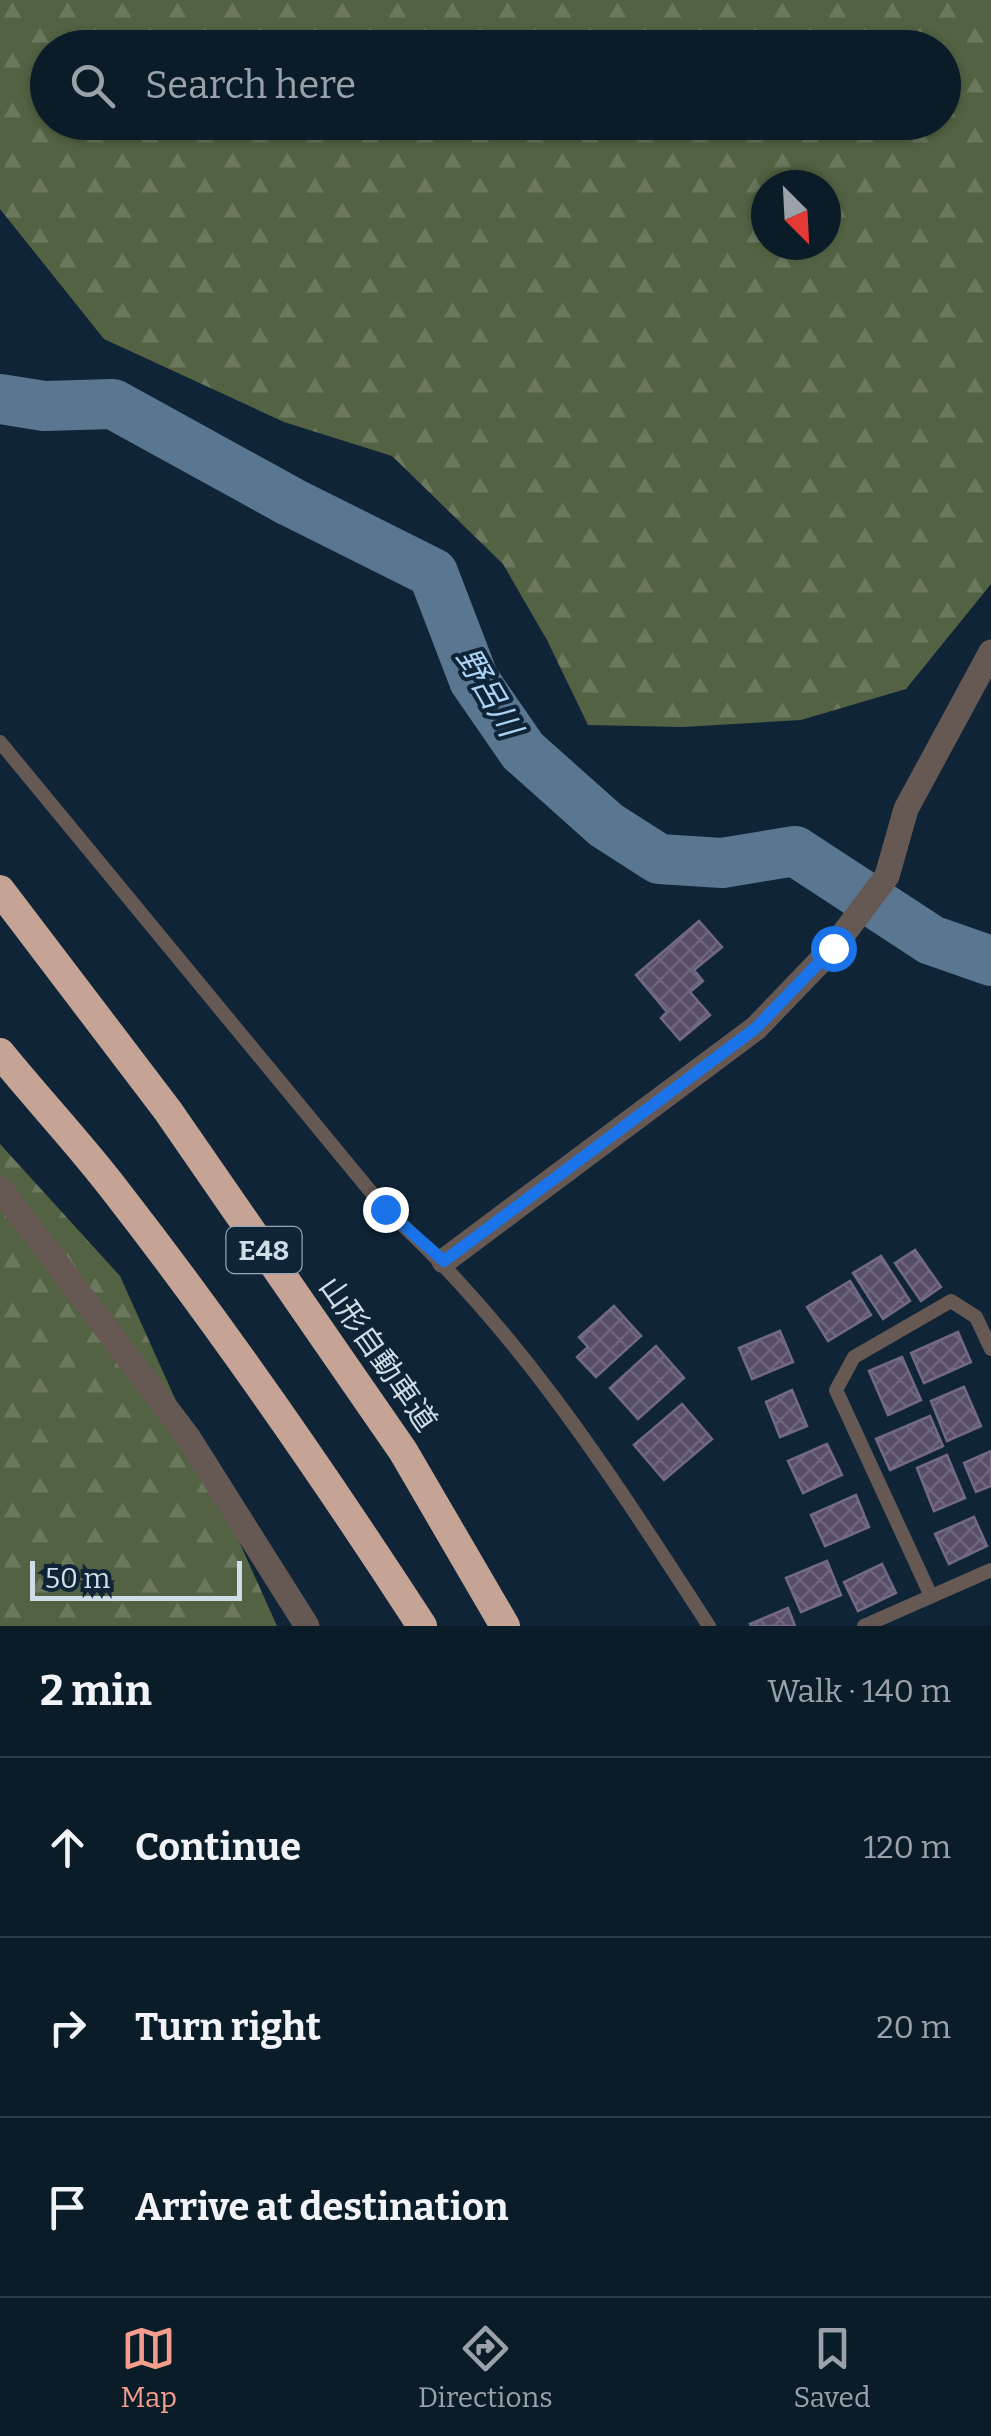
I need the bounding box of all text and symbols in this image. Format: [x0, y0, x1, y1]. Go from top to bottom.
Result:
search box [30, 30, 961, 140]
icon: search [65, 58, 120, 113]
text: Search here [145, 62, 356, 108]
north arrow [751, 170, 841, 260]
water label: 野呂川 [449, 641, 531, 746]
route start [811, 926, 857, 972]
route end [363, 1187, 409, 1233]
road number: E48 [226, 1227, 302, 1273]
street label: 山形自動車道 [312, 1270, 444, 1438]
scale bar [30, 1556, 242, 1600]
text: 50 m [45, 1562, 110, 1595]
text: 2 min [40, 1666, 152, 1716]
text: Walk · 140 m [767, 1672, 951, 1710]
icon: ahead [40, 1820, 95, 1875]
text: Continue [135, 1824, 301, 1870]
text: 120 m [863, 1828, 951, 1866]
icon: right [40, 2000, 95, 2055]
text: Turn right [135, 2004, 321, 2050]
text: 20 m [876, 2008, 951, 2046]
icon: arrive [40, 2180, 95, 2235]
text: Arrive at destination [135, 2184, 508, 2230]
tab: Map [120, 2321, 177, 2414]
tab: Directions [418, 2321, 553, 2414]
tab: Saved [794, 2321, 871, 2414]

